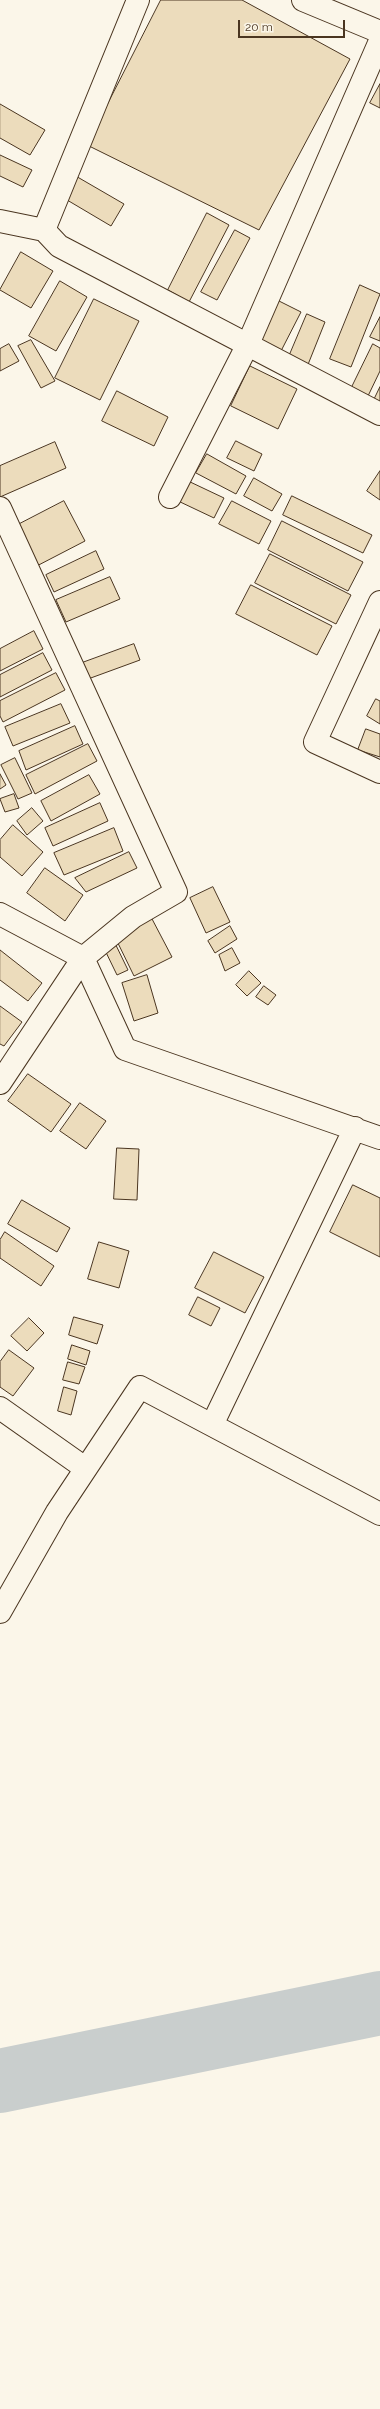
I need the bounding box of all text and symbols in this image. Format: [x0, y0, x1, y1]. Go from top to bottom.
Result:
scale bar [240, 12, 347, 38]
text: 20 m [245, 20, 273, 34]

